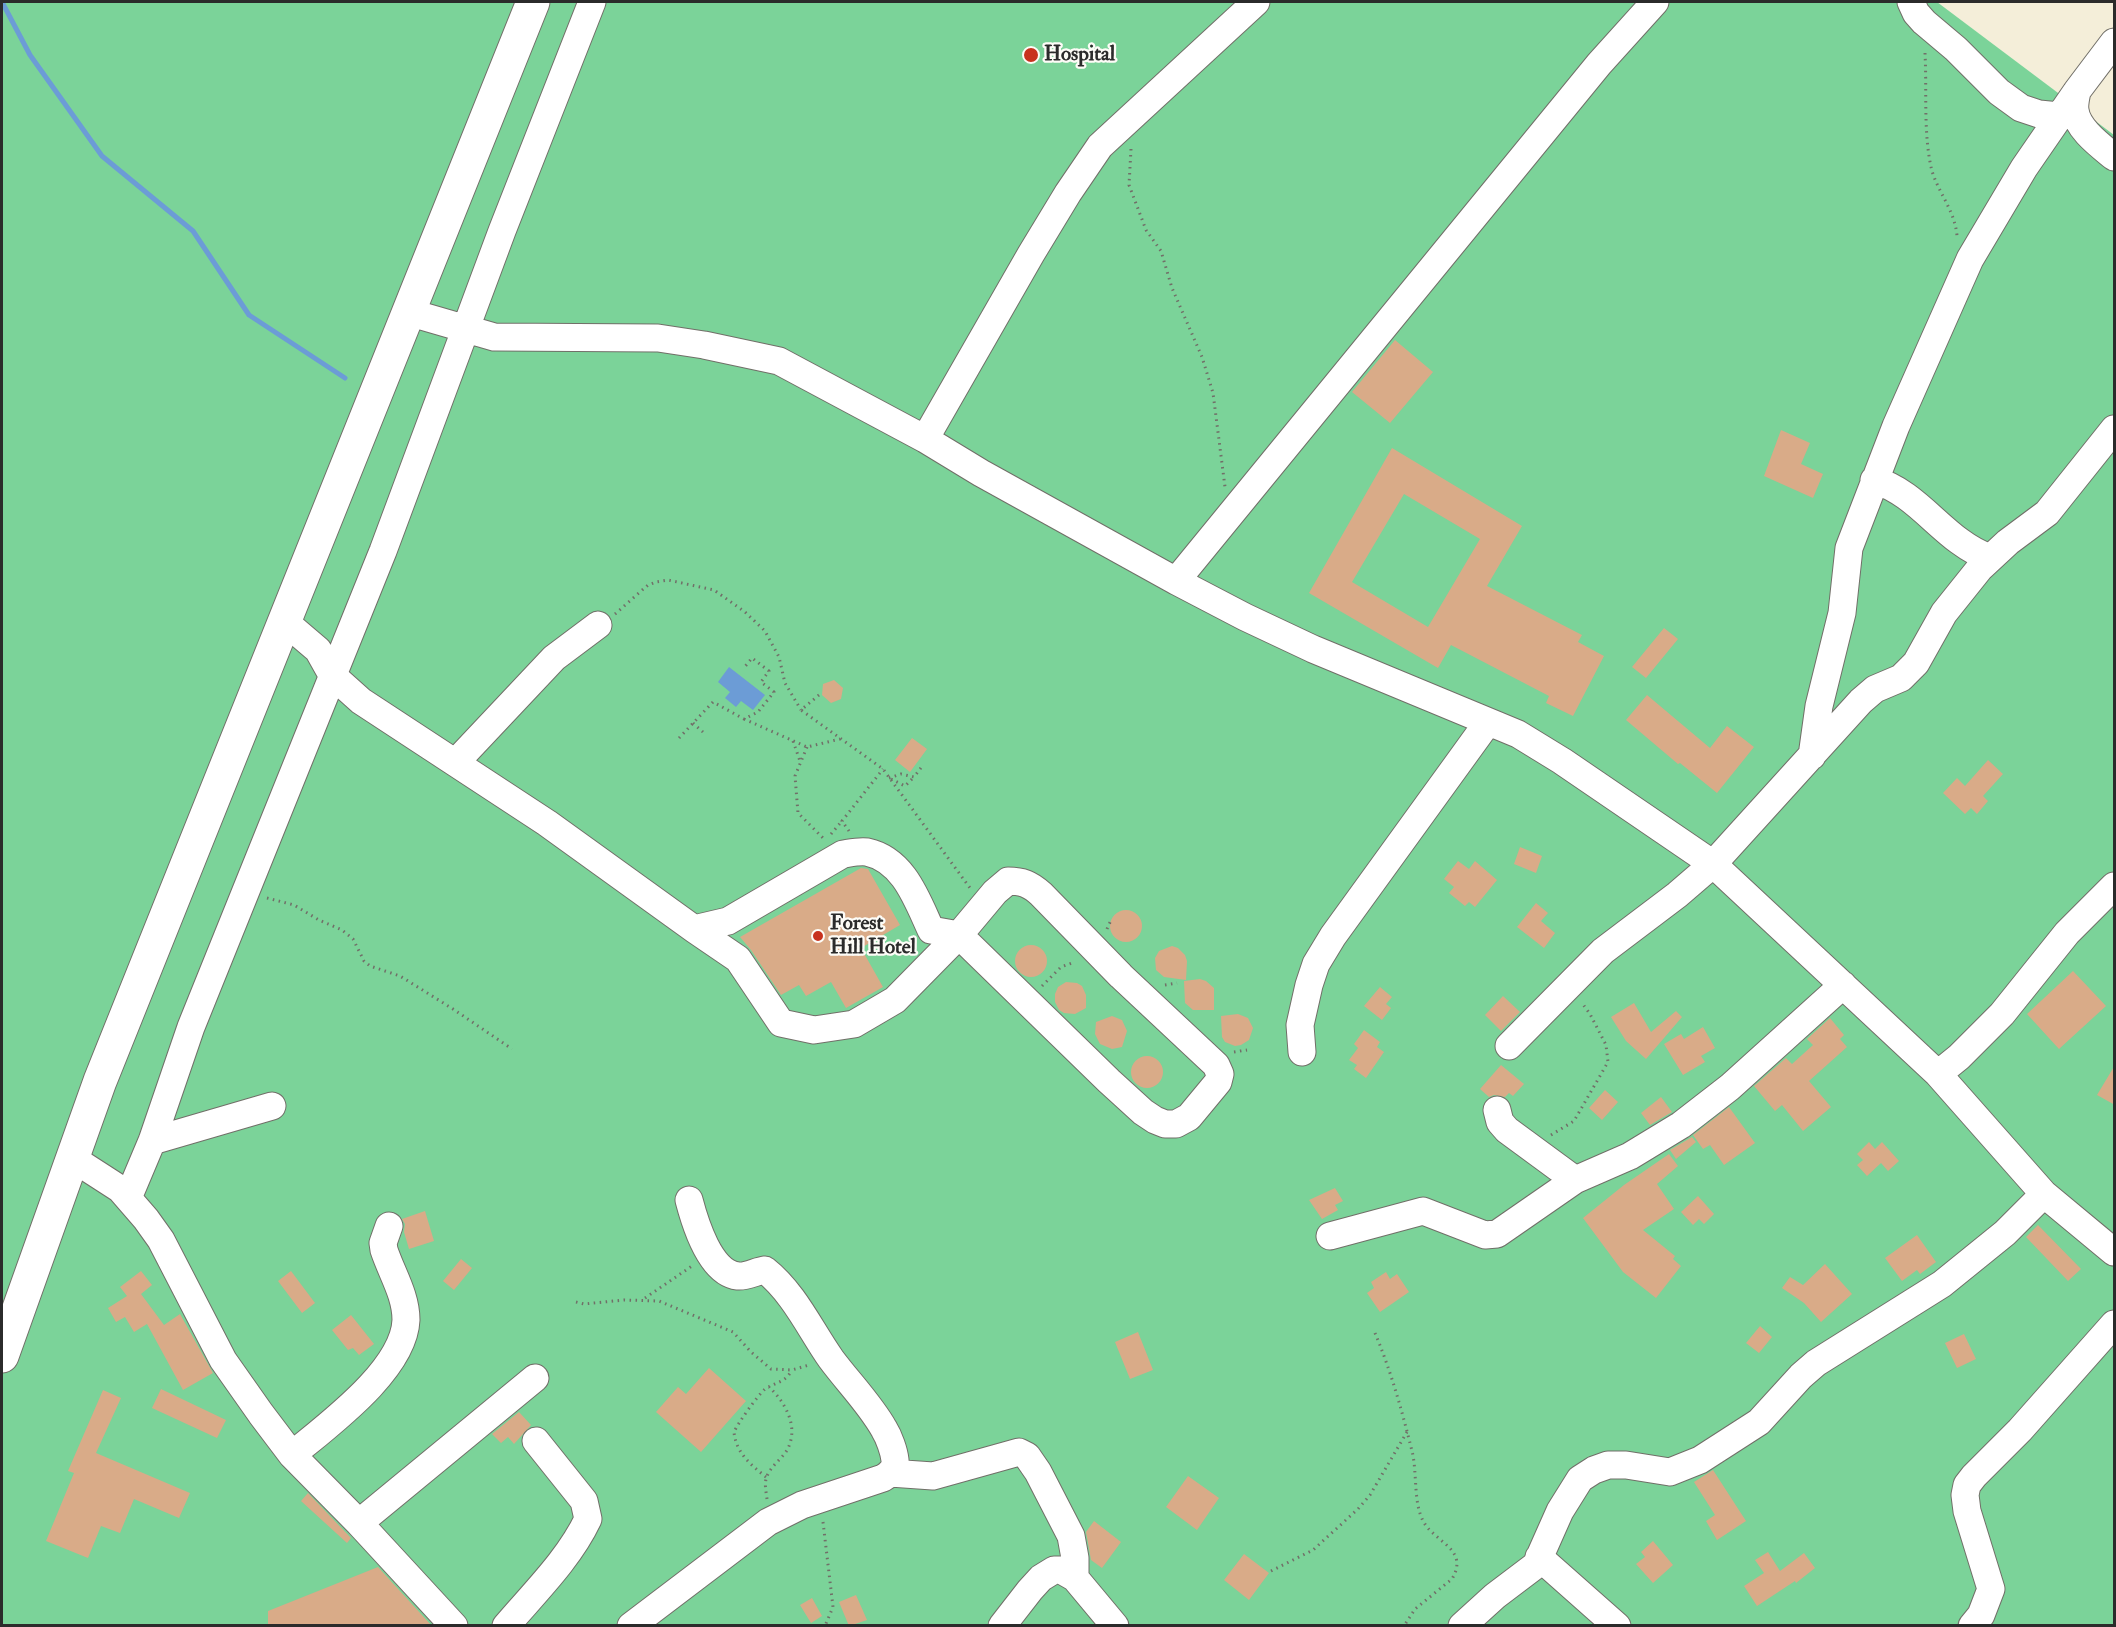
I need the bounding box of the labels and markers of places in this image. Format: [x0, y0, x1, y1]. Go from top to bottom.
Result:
place label: Hospital [1044, 42, 1115, 68]
marker: Hospital [1022, 46, 1040, 64]
place label: Forest Hill Hotel [830, 911, 916, 961]
marker: Forest Hill Hotel [811, 929, 825, 943]

